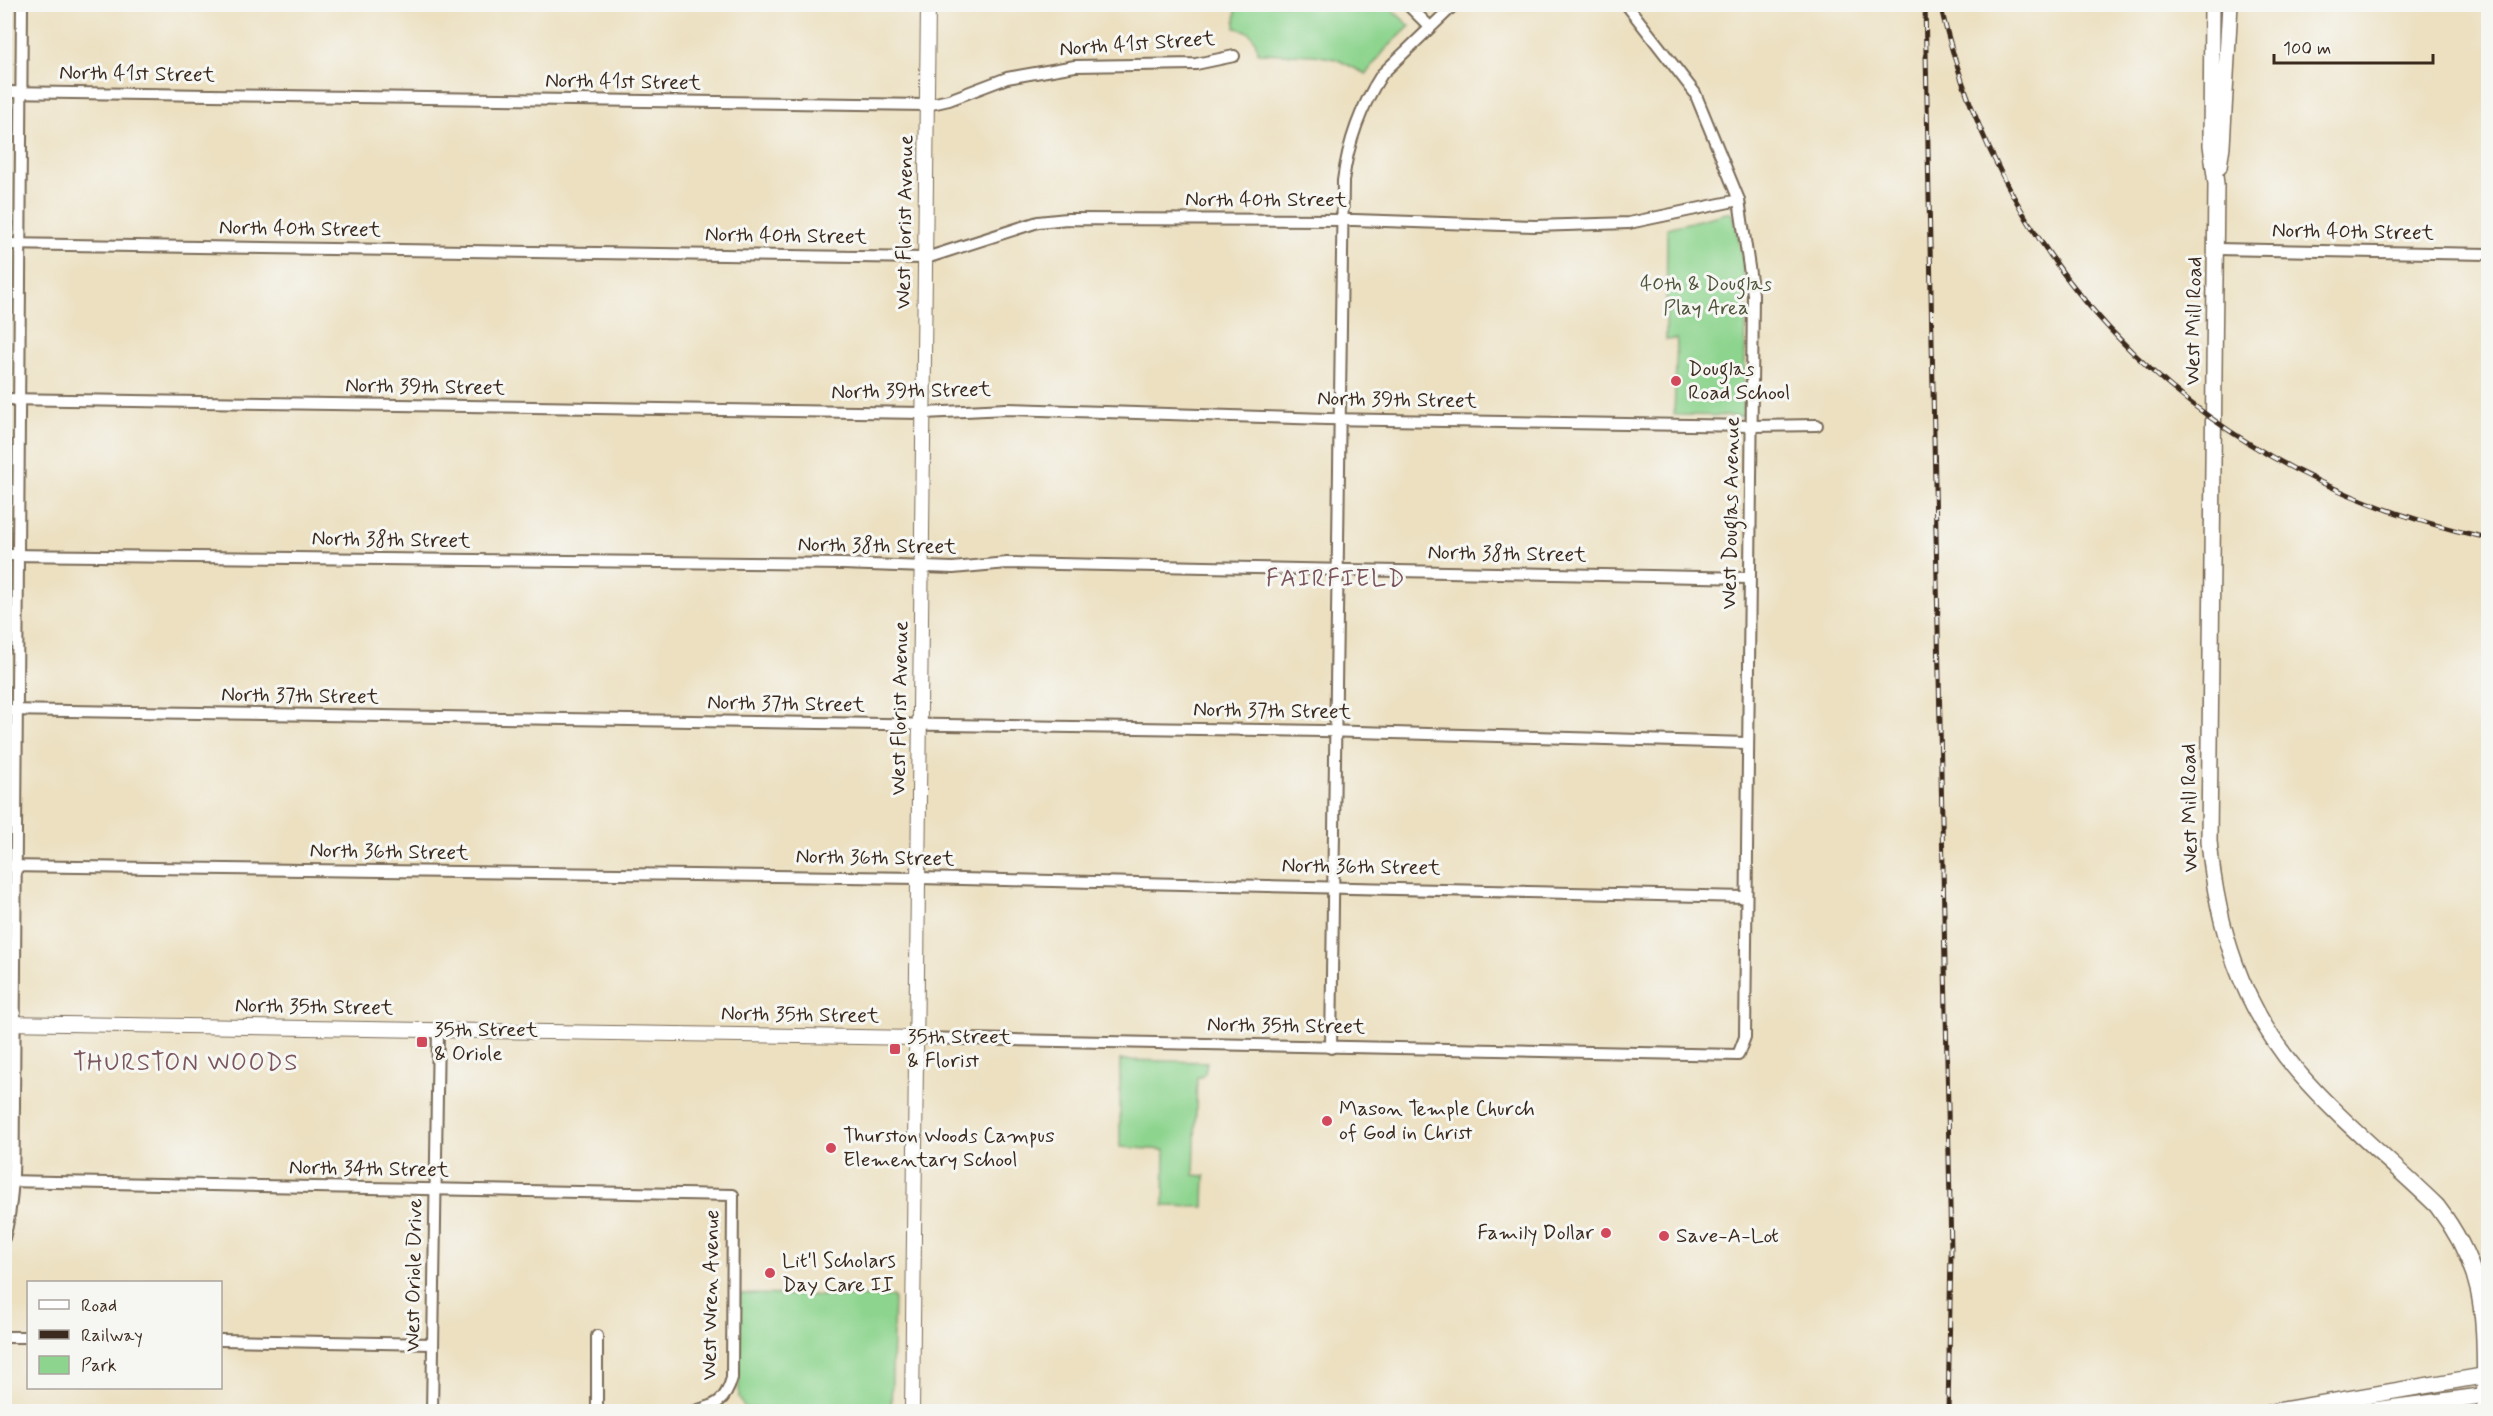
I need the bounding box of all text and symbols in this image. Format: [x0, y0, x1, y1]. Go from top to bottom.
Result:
street label: North 41st Street [1058, 25, 1216, 63]
scale bar [2274, 27, 2433, 65]
text: 100 m [2283, 37, 2331, 61]
street label: North 41st Street [59, 59, 216, 89]
street label: North 41st Street [545, 67, 702, 97]
street label: West Florist Avenue [889, 134, 921, 310]
street label: North 40th Street [1185, 186, 1348, 214]
street label: North 40th Street [219, 214, 382, 244]
street label: North 40th Street [2272, 217, 2435, 247]
street label: North 40th Street [705, 221, 868, 251]
street label: West Mill Road [2179, 256, 2209, 386]
park label: 40th & Douglas Play Area [1640, 270, 1772, 322]
place label: Douglas Road School [1688, 355, 1790, 407]
street label: North 39th Street [345, 372, 506, 402]
marker: Douglas Road School [1669, 374, 1683, 388]
street label: North 39th Street [831, 376, 992, 406]
street label: North 39th Street [1317, 385, 1478, 415]
street label: West Douglas Avenue [1715, 416, 1749, 610]
street label: North 38th Street [311, 525, 471, 555]
street label: North 38th Street [797, 531, 957, 561]
street label: North 38th Street [1427, 539, 1587, 569]
district label: FAIRFIELD [1266, 564, 1406, 595]
street label: West Florist Avenue [884, 620, 916, 796]
street label: North 37th Street [221, 681, 380, 711]
street label: North 37th Street [707, 689, 866, 719]
street label: North 37th Street [1193, 696, 1352, 726]
street label: West Mill Road [2175, 743, 2205, 873]
street label: North 36th Street [309, 837, 469, 867]
street label: North 36th Street [795, 843, 955, 873]
street label: North 36th Street [1281, 852, 1441, 882]
street label: North 35th Street [234, 992, 394, 1022]
street label: North 35th Street [720, 1000, 880, 1030]
street label: North 35th Street [1206, 1011, 1366, 1041]
place label: 35th Street & Oriole [434, 1016, 539, 1068]
place label: 35th Street & Florist [907, 1023, 1012, 1075]
marker: 35th Street & Oriole [415, 1035, 429, 1049]
marker: 35th Street & Florist [888, 1042, 902, 1056]
district label: THURSTON WOODS [73, 1048, 299, 1079]
place label: Mason Temple Church of God in Christ [1339, 1095, 1535, 1147]
marker: Mason Temple Church of God in Christ [1320, 1114, 1334, 1128]
place label: Thurston Woods Campus Elementary School [843, 1122, 1055, 1174]
marker: Thurston Woods Campus Elementary School [824, 1141, 838, 1155]
street label: North 34th Street [289, 1154, 450, 1184]
street label: West Oriole Drive [399, 1198, 429, 1352]
street label: West Wren Avenue [696, 1209, 726, 1381]
place label: Family Dollar [1477, 1219, 1594, 1247]
place label: Save-A-Lot [1676, 1222, 1779, 1250]
marker: Family Dollar [1599, 1226, 1613, 1240]
marker: Save-A-Lot [1657, 1229, 1671, 1243]
place label: Lit'l Scholars Day Care II [782, 1247, 896, 1299]
marker: Lit'l Scholars Day Care II [763, 1266, 777, 1280]
legend [27, 1281, 222, 1389]
text: Road [81, 1294, 117, 1318]
text: Railway [81, 1324, 143, 1348]
text: Park [81, 1354, 117, 1378]

